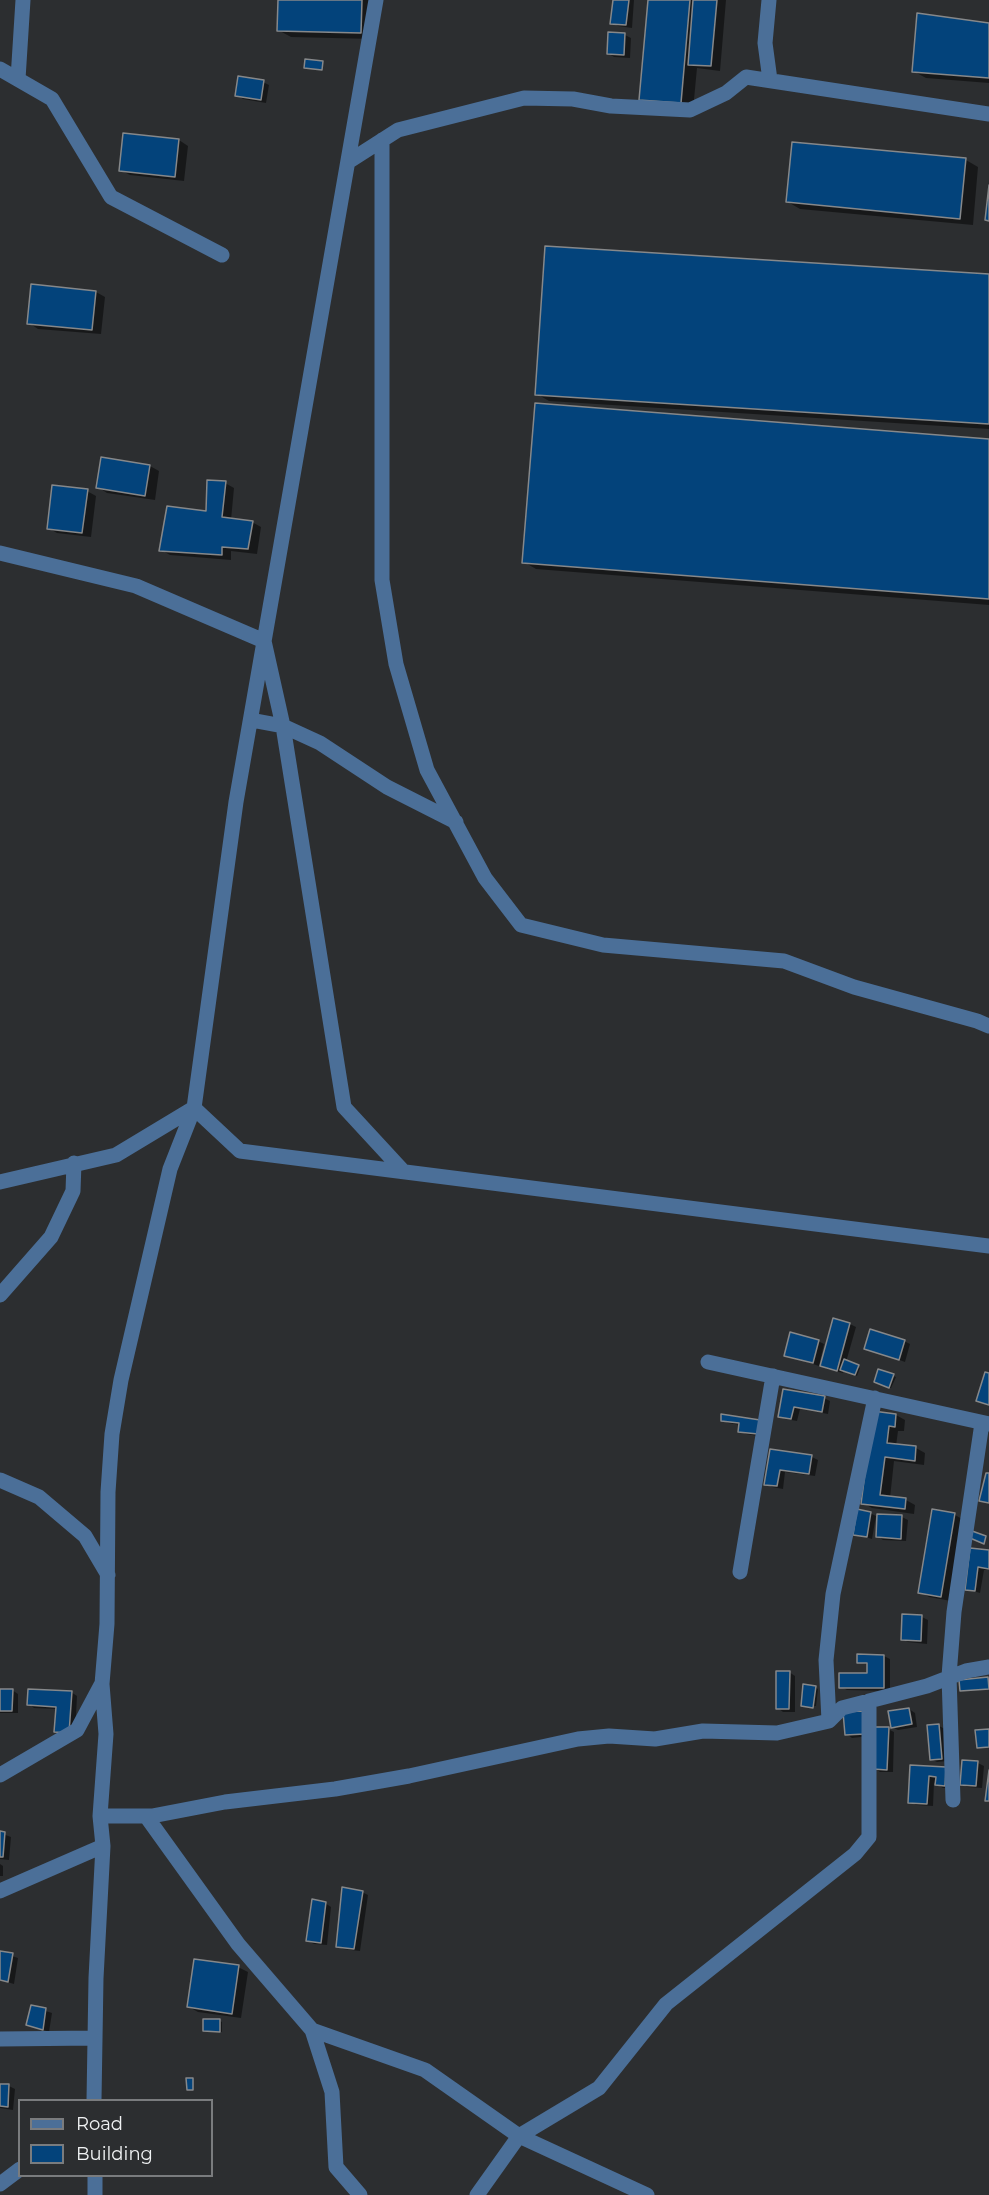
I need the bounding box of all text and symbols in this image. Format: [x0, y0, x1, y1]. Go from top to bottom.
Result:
legend [18, 2099, 213, 2177]
text: Road [76, 2113, 123, 2135]
text: Building [76, 2143, 153, 2165]

